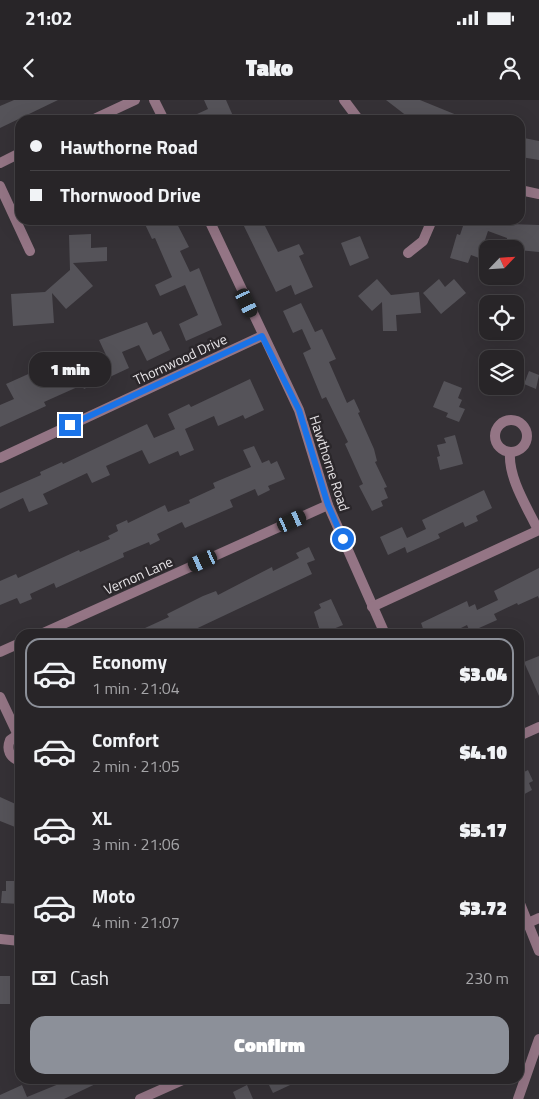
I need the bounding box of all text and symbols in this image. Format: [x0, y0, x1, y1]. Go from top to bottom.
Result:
text: 21:02 [25, 3, 72, 32]
text: Tako [246, 51, 293, 85]
icon: back [15, 54, 43, 82]
icon: person [496, 54, 524, 82]
text: Hawthorne Road [60, 132, 198, 161]
text: Thornwood Drive [60, 180, 201, 209]
north arrow [479, 240, 524, 285]
map controls [479, 240, 524, 395]
car [233, 286, 260, 320]
button: locate [479, 295, 524, 340]
street label: Thornwood Drive [130, 328, 230, 390]
button: layers [479, 350, 524, 395]
callout: 1 min [29, 352, 111, 388]
text: 1 min [50, 357, 90, 381]
street label: Hawthorne Road [305, 412, 355, 514]
route end [59, 414, 81, 436]
car [275, 508, 308, 534]
route start [332, 528, 354, 550]
car [186, 548, 219, 574]
street label: Vernon Lane [100, 550, 176, 600]
text: Economy [92, 647, 167, 676]
icon: car [32, 651, 77, 696]
text: $3.04 [460, 659, 507, 688]
text: 1 min · 21:04 [92, 676, 180, 700]
text: Comfort [92, 725, 159, 754]
icon: car [32, 729, 77, 774]
text: $4.10 [460, 737, 507, 766]
text: 2 min · 21:05 [92, 754, 180, 778]
text: XL [92, 803, 112, 832]
icon: car [32, 807, 77, 852]
text: $5.17 [460, 815, 507, 844]
text: 3 min · 21:06 [92, 832, 180, 856]
text: Moto [92, 881, 135, 910]
icon: car [32, 885, 77, 930]
text: $3.72 [460, 893, 507, 922]
text: 4 min · 21:07 [92, 910, 180, 934]
text: Cash [70, 963, 109, 992]
icon: cash [30, 964, 58, 992]
text: 230 m [465, 966, 509, 990]
button: Confirm [30, 1016, 509, 1074]

